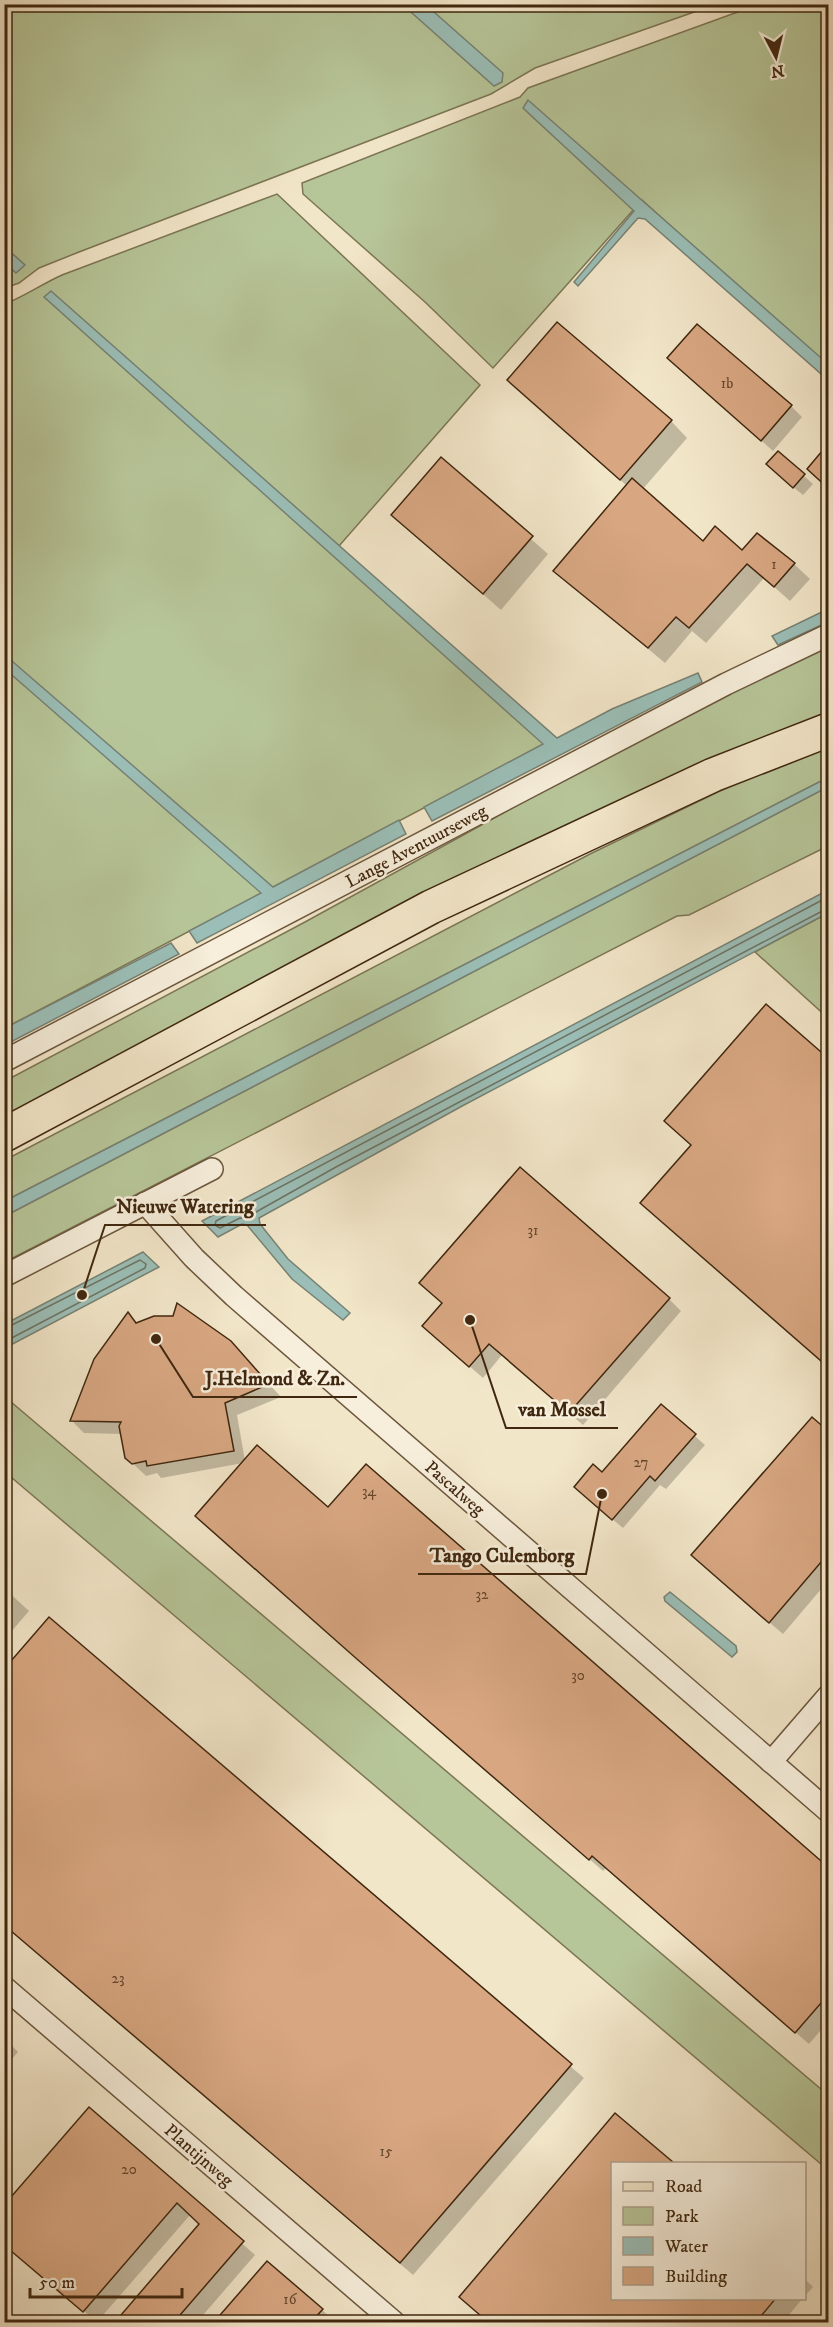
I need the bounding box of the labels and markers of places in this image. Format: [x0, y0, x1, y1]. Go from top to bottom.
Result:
callout: Nieuwe Watering [105, 1187, 266, 1225]
callout: J.Helmond & Zn. [193, 1359, 357, 1397]
callout: van Mossel [506, 1390, 618, 1428]
callout: Tango Culemborg [418, 1536, 586, 1574]

